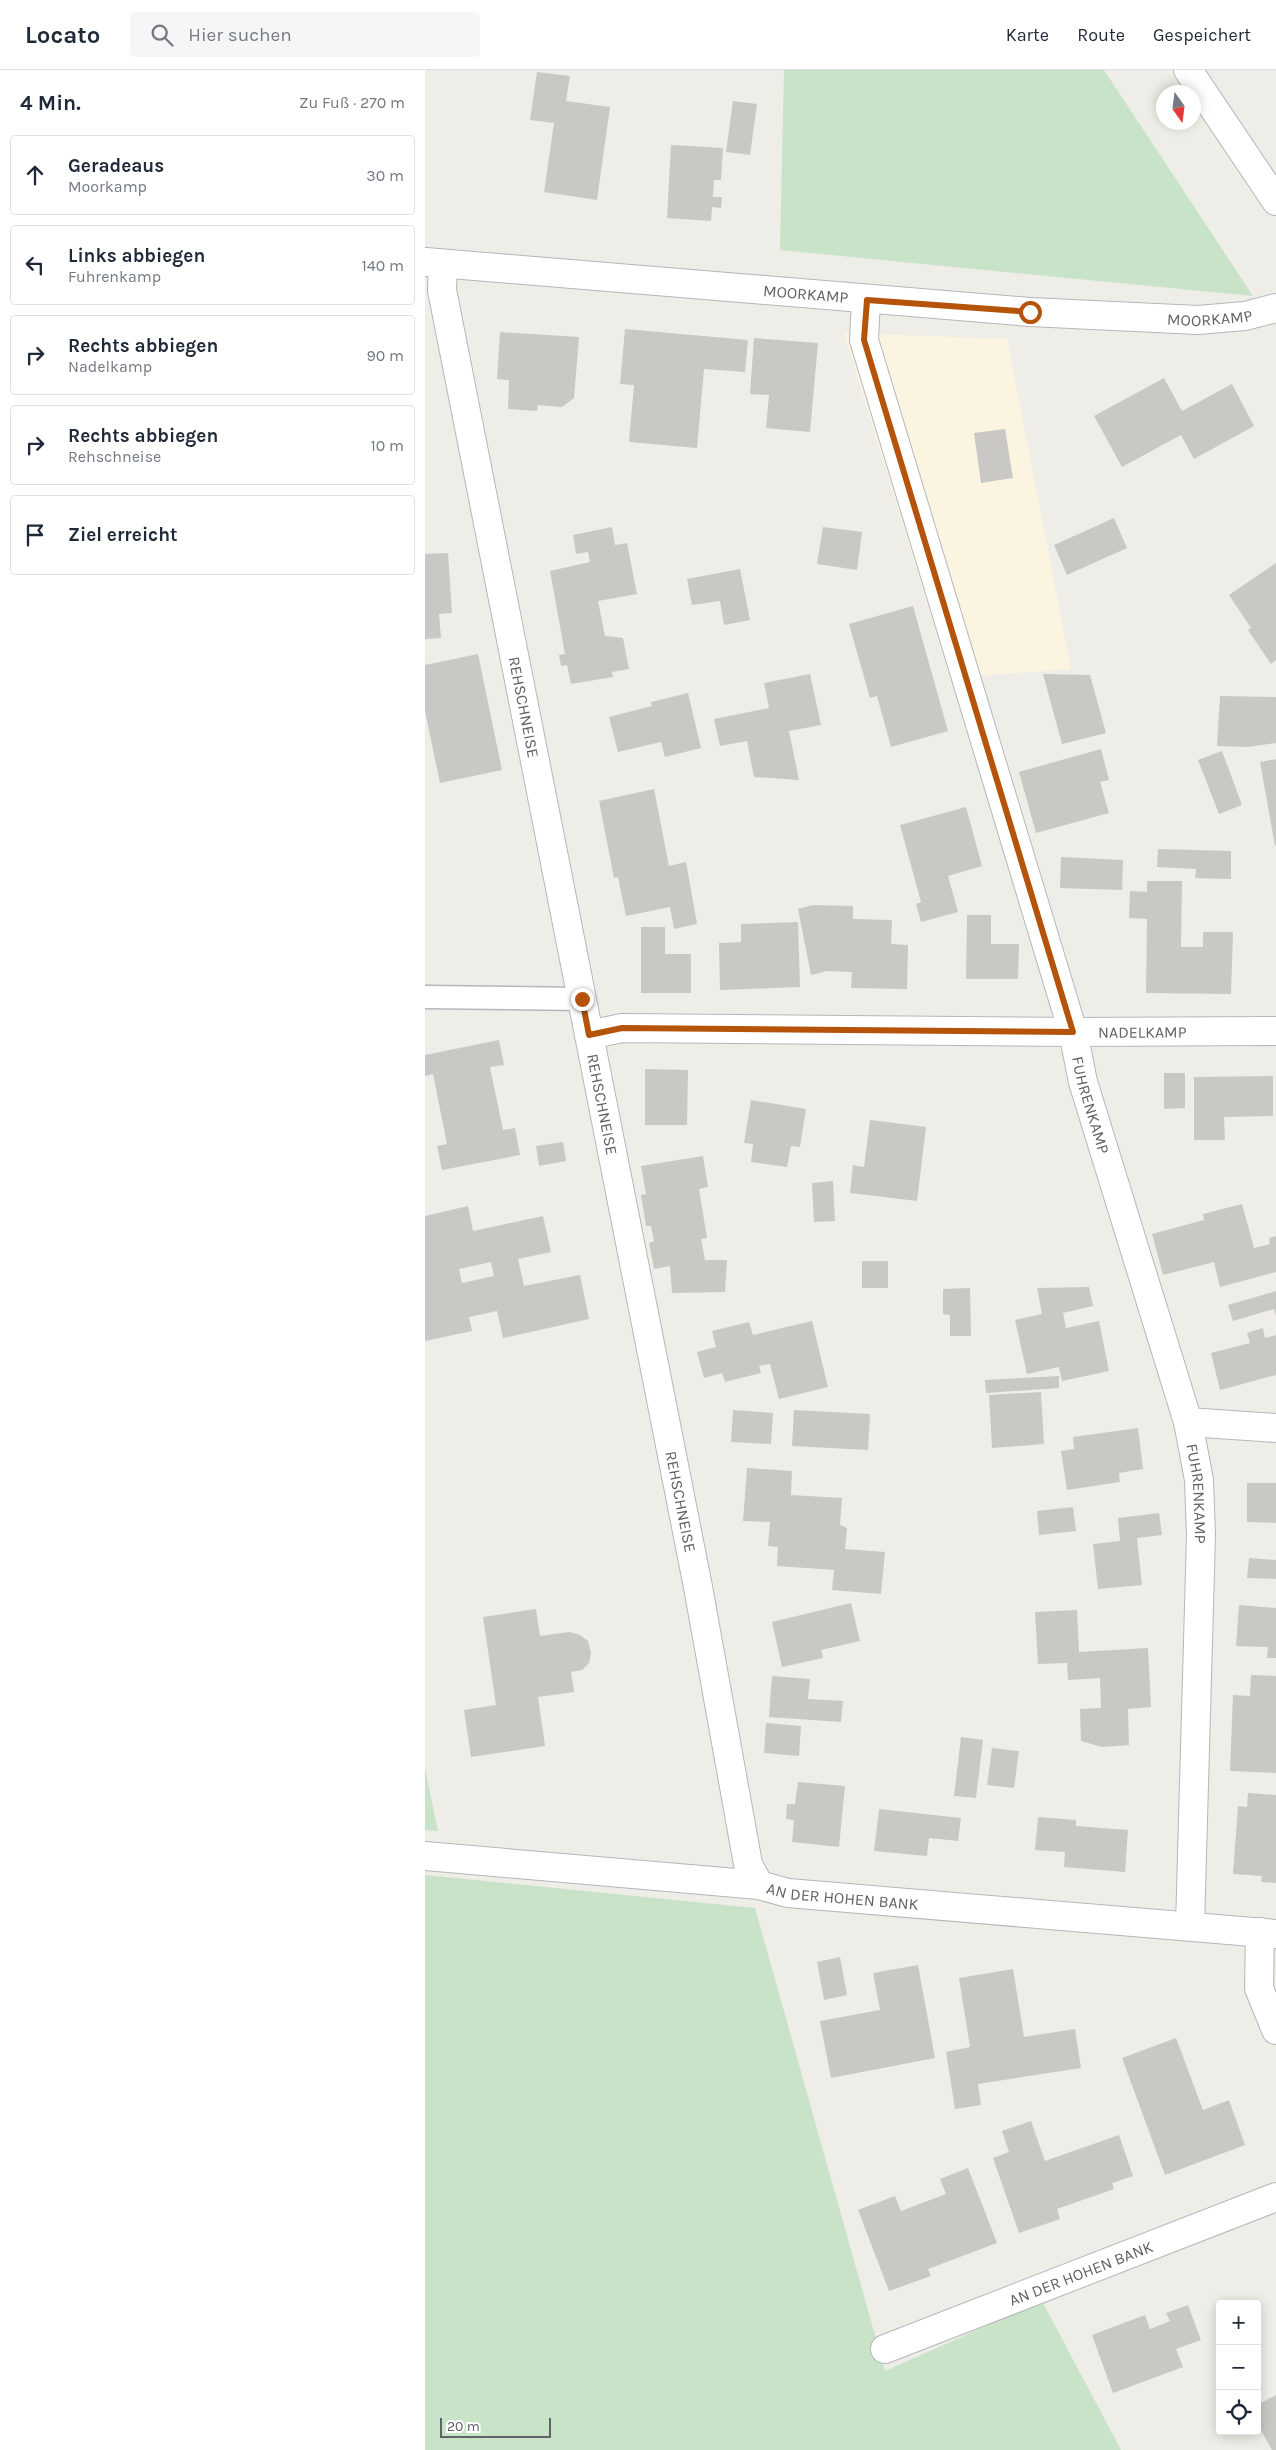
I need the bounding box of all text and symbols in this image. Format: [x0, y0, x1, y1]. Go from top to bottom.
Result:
search box [130, 12, 480, 57]
text: Locato [25, 21, 100, 49]
icon: search [148, 21, 176, 49]
text: Hier suchen [188, 24, 292, 46]
text: Karte [1006, 24, 1049, 46]
text: Route [1077, 24, 1125, 46]
text: Gespeichert [1153, 24, 1251, 46]
north arrow [1156, 85, 1201, 130]
text: 4 Min. [20, 91, 81, 115]
text: Zu Fuß · 270 m [299, 93, 405, 112]
text: Geradeaus [68, 155, 164, 177]
icon: ahead [21, 161, 49, 189]
text: 30 m [366, 166, 404, 185]
text: Moorkamp [68, 177, 147, 196]
text: Links abbiegen [68, 245, 205, 267]
icon: left [21, 251, 49, 279]
text: 140 m [362, 256, 404, 275]
text: Fuhrenkamp [68, 267, 161, 286]
street label: MOORKAMP [762, 280, 849, 306]
route start [1019, 301, 1042, 324]
street label: MOORKAMP [1167, 305, 1255, 330]
text: Rechts abbiegen [68, 335, 218, 357]
icon: right [21, 341, 49, 369]
text: 90 m [366, 346, 404, 365]
text: Nadelkamp [68, 357, 152, 376]
text: Rechts abbiegen [68, 425, 218, 447]
icon: right [21, 431, 49, 459]
text: 10 m [370, 436, 404, 455]
text: Rehschneise [68, 447, 161, 466]
icon: arrive [21, 521, 49, 549]
text: Ziel erreicht [68, 524, 178, 546]
street label: REHSCHNEISE [505, 655, 544, 759]
route end [571, 988, 594, 1011]
street label: NADELKAMP [1098, 1022, 1187, 1041]
street label: REHSCHNEISE [583, 1052, 622, 1157]
street label: FUHRENKAMP [1069, 1054, 1114, 1156]
street label: FUHRENKAMP [1183, 1442, 1211, 1544]
street label: REHSCHNEISE [662, 1449, 700, 1554]
street label: AN DER HOHEN BANK [765, 1878, 920, 1913]
street label: AN DER HOHEN BANK [1006, 2236, 1155, 2309]
map controls [1216, 2300, 1261, 2435]
button: + [1216, 2300, 1261, 2345]
button: − [1216, 2345, 1261, 2390]
button: locate [1216, 2390, 1261, 2435]
scale bar [440, 2415, 551, 2438]
text: 20 m [447, 2418, 480, 2435]

